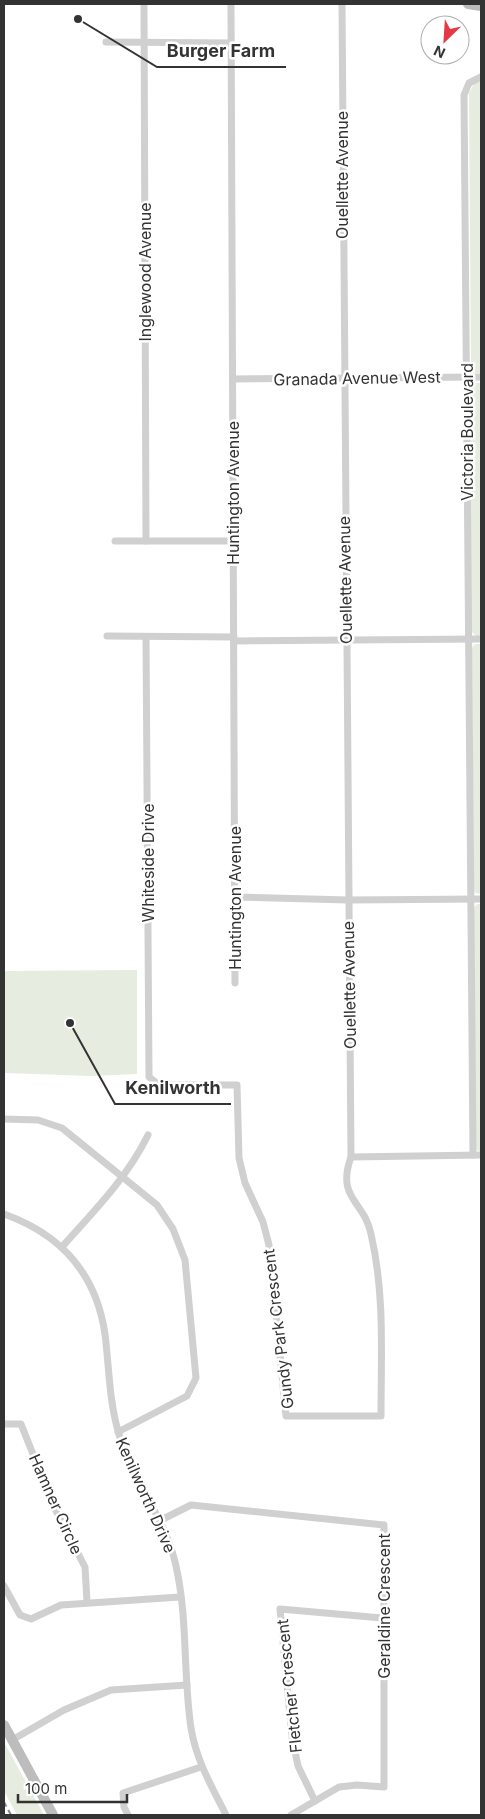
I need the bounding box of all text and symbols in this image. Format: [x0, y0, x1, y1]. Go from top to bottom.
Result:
north arrow [420, 15, 470, 65]
callout: Burger Farm [157, 34, 286, 67]
text: Burger Farm [167, 40, 275, 61]
text: N [431, 42, 448, 62]
street label: Ouellette Avenue [332, 111, 352, 239]
street label: Inglewood Avenue [135, 203, 155, 341]
street label: Victoria Boulevard [457, 363, 477, 501]
street label: Granada Avenue West [273, 367, 441, 389]
street label: Huntington Avenue [223, 421, 243, 565]
street label: Ouellette Avenue [334, 516, 356, 644]
street label: Whiteside Drive [138, 803, 158, 923]
street label: Huntington Avenue [225, 826, 245, 970]
street label: Ouellette Avenue [338, 921, 360, 1049]
callout: Kenilworth [115, 1071, 231, 1104]
text: Kenilworth [125, 1077, 221, 1098]
street label: Gundy Park Crescent [258, 1248, 298, 1410]
street label: Kenilworth Drive [112, 1434, 180, 1556]
street label: Hamner Circle [25, 1451, 87, 1557]
street label: Geraldine Crescent [374, 1533, 394, 1679]
street label: Fletcher Crescent [272, 1618, 306, 1754]
scale bar [18, 1772, 126, 1804]
text: 100 m [25, 1779, 67, 1798]

